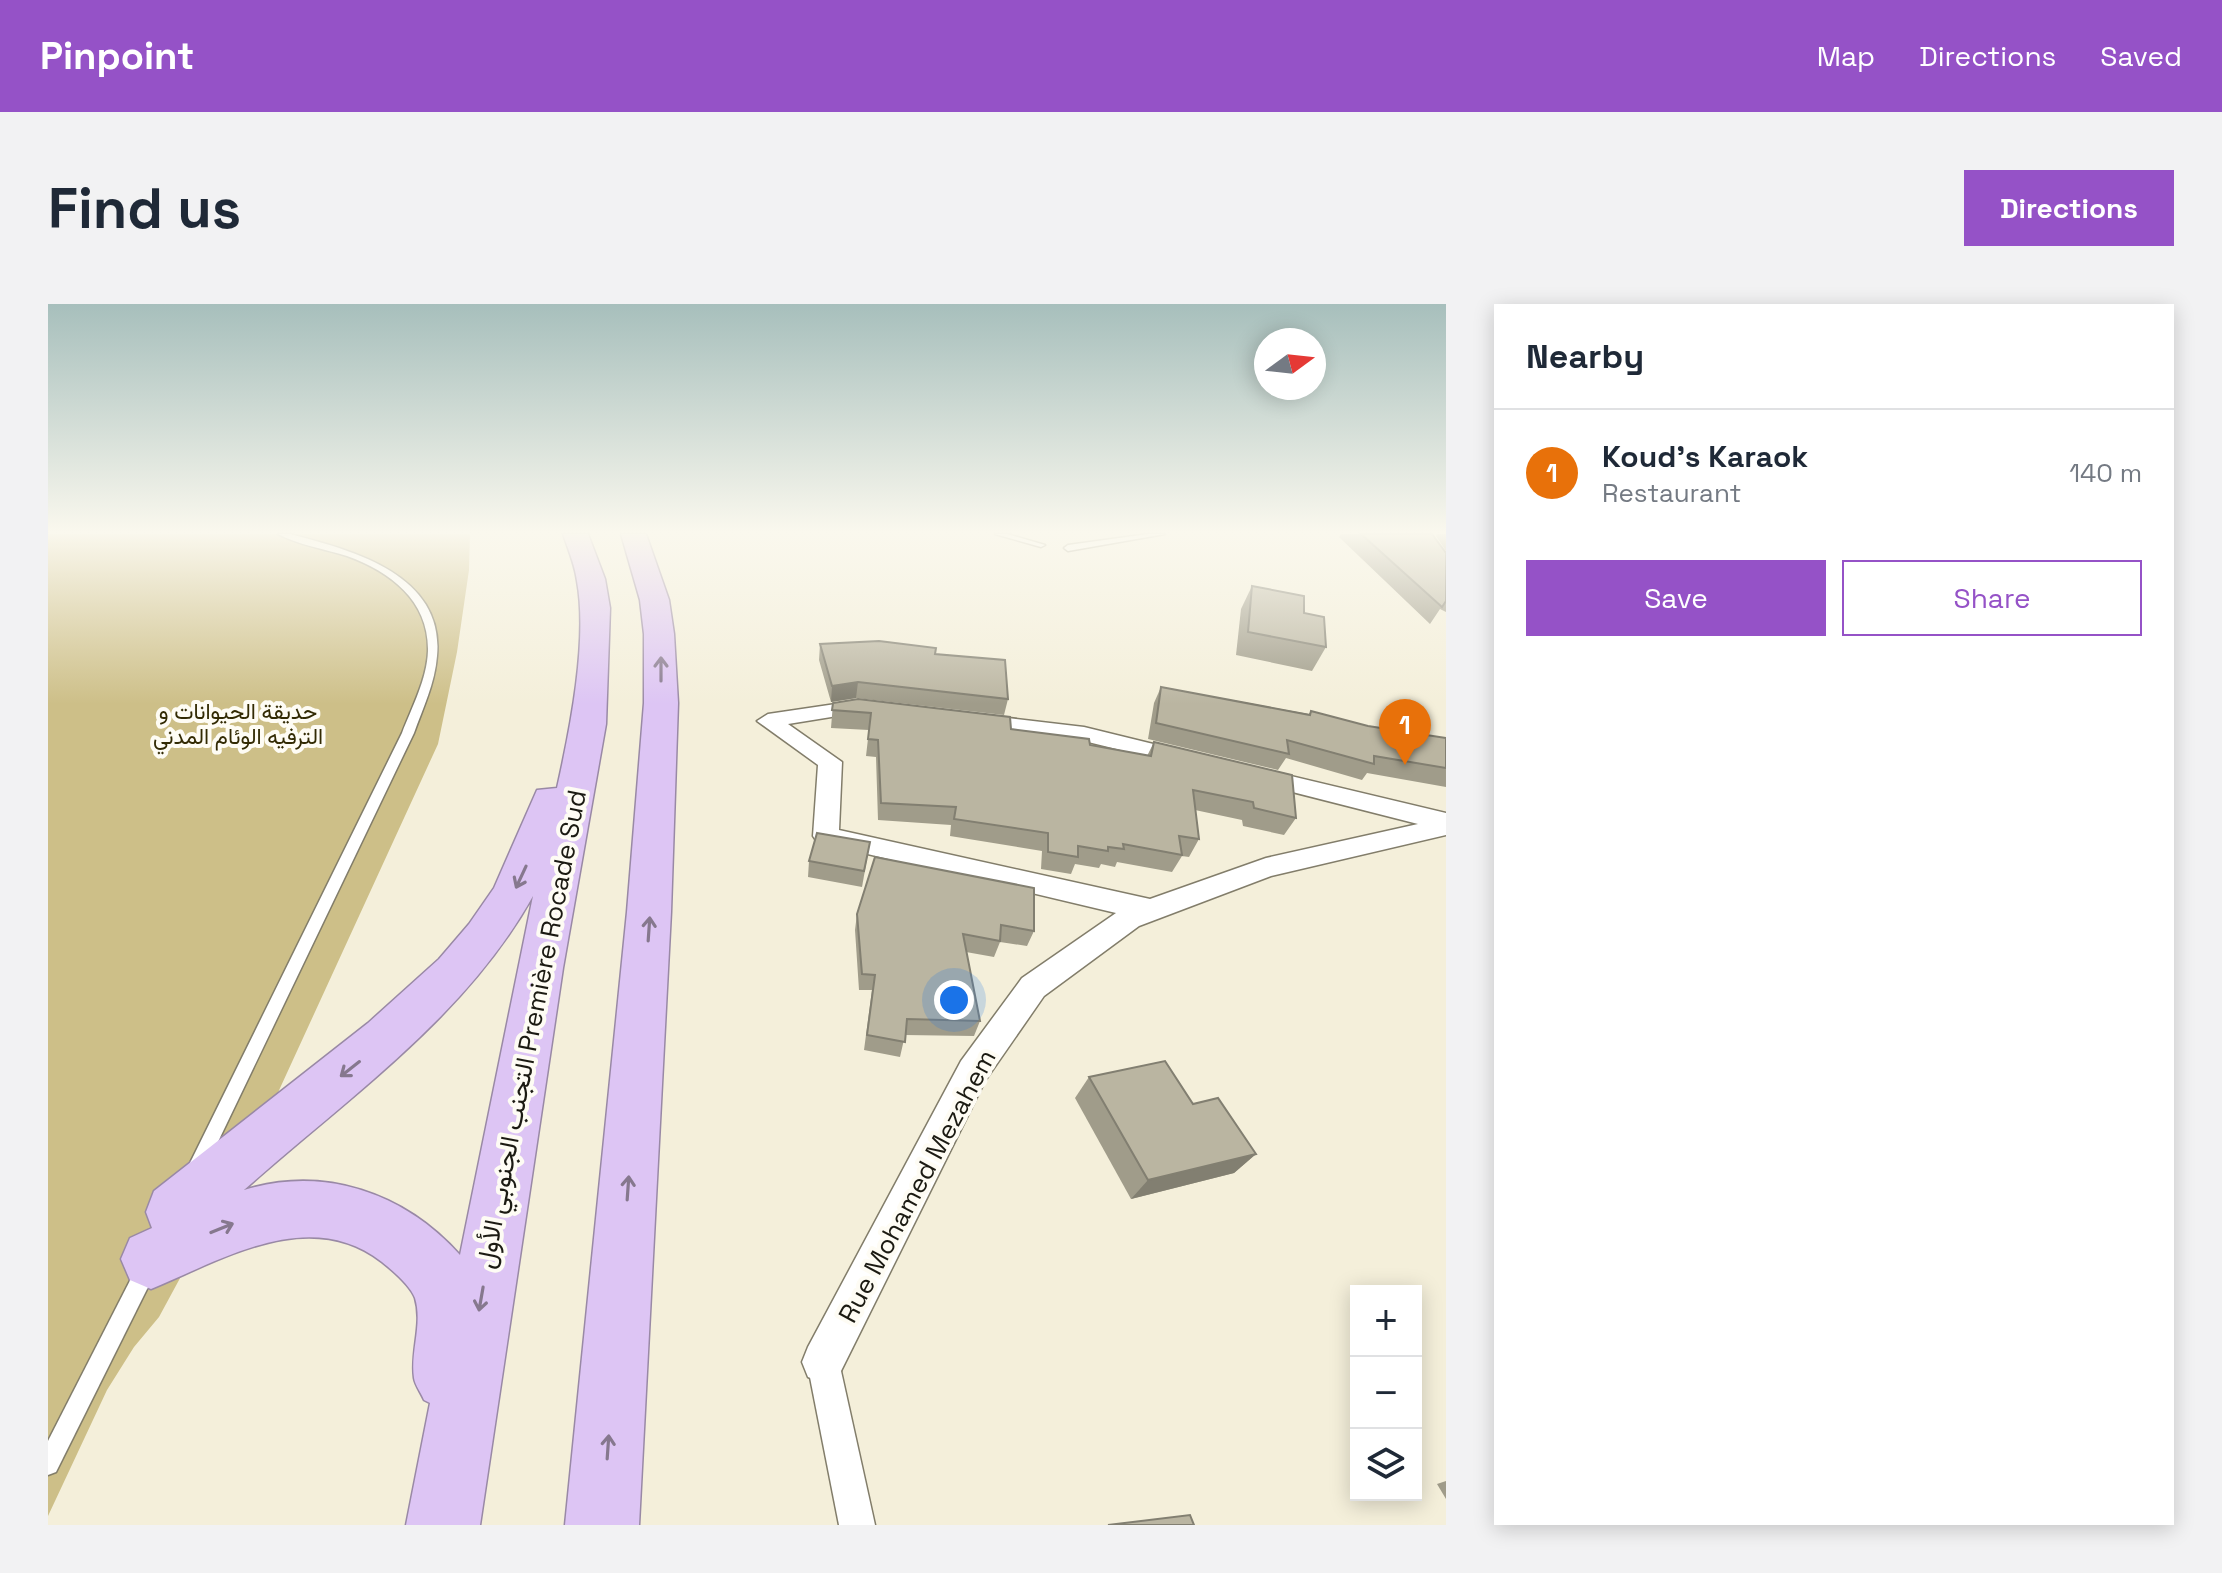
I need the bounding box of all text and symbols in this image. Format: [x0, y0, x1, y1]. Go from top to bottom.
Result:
text: Pinpoint [40, 32, 194, 80]
text: Map [1817, 38, 1875, 74]
text: Directions [1919, 38, 2056, 74]
text: Saved [2100, 38, 2182, 74]
button: Directions [1964, 170, 2174, 246]
text: Find us [48, 173, 241, 244]
north arrow [1254, 328, 1326, 400]
text: Nearby [1526, 335, 1644, 378]
text: Koud's Karaok [1602, 437, 1808, 476]
text: 1 [1546, 456, 1558, 490]
text: 140 m [2069, 456, 2142, 490]
text: Restaurant [1602, 476, 1741, 510]
button: Save [1526, 560, 1826, 636]
button: Share [1842, 560, 2142, 636]
one-way arrow [653, 656, 668, 683]
park label: حديقة الحيوانات و الترفيه الوئام المدني [153, 697, 323, 755]
pin: 1 [1379, 699, 1431, 765]
street label: التجنب الجنوبي الأول Première Rocade Sud [468, 787, 598, 1272]
one-way arrow [513, 864, 528, 888]
one-way arrow [642, 916, 657, 943]
your location [934, 980, 974, 1020]
street label: Rue Mohamed Mezahem [831, 1044, 1003, 1328]
one-way arrow [340, 1060, 361, 1078]
one-way arrow [621, 1175, 636, 1202]
one-way arrow [209, 1220, 234, 1234]
one-way arrow [473, 1285, 488, 1311]
map controls [1350, 1285, 1422, 1501]
button: + [1350, 1285, 1422, 1357]
button: − [1350, 1357, 1422, 1429]
button: layers [1350, 1429, 1422, 1501]
one-way arrow [601, 1434, 616, 1461]

